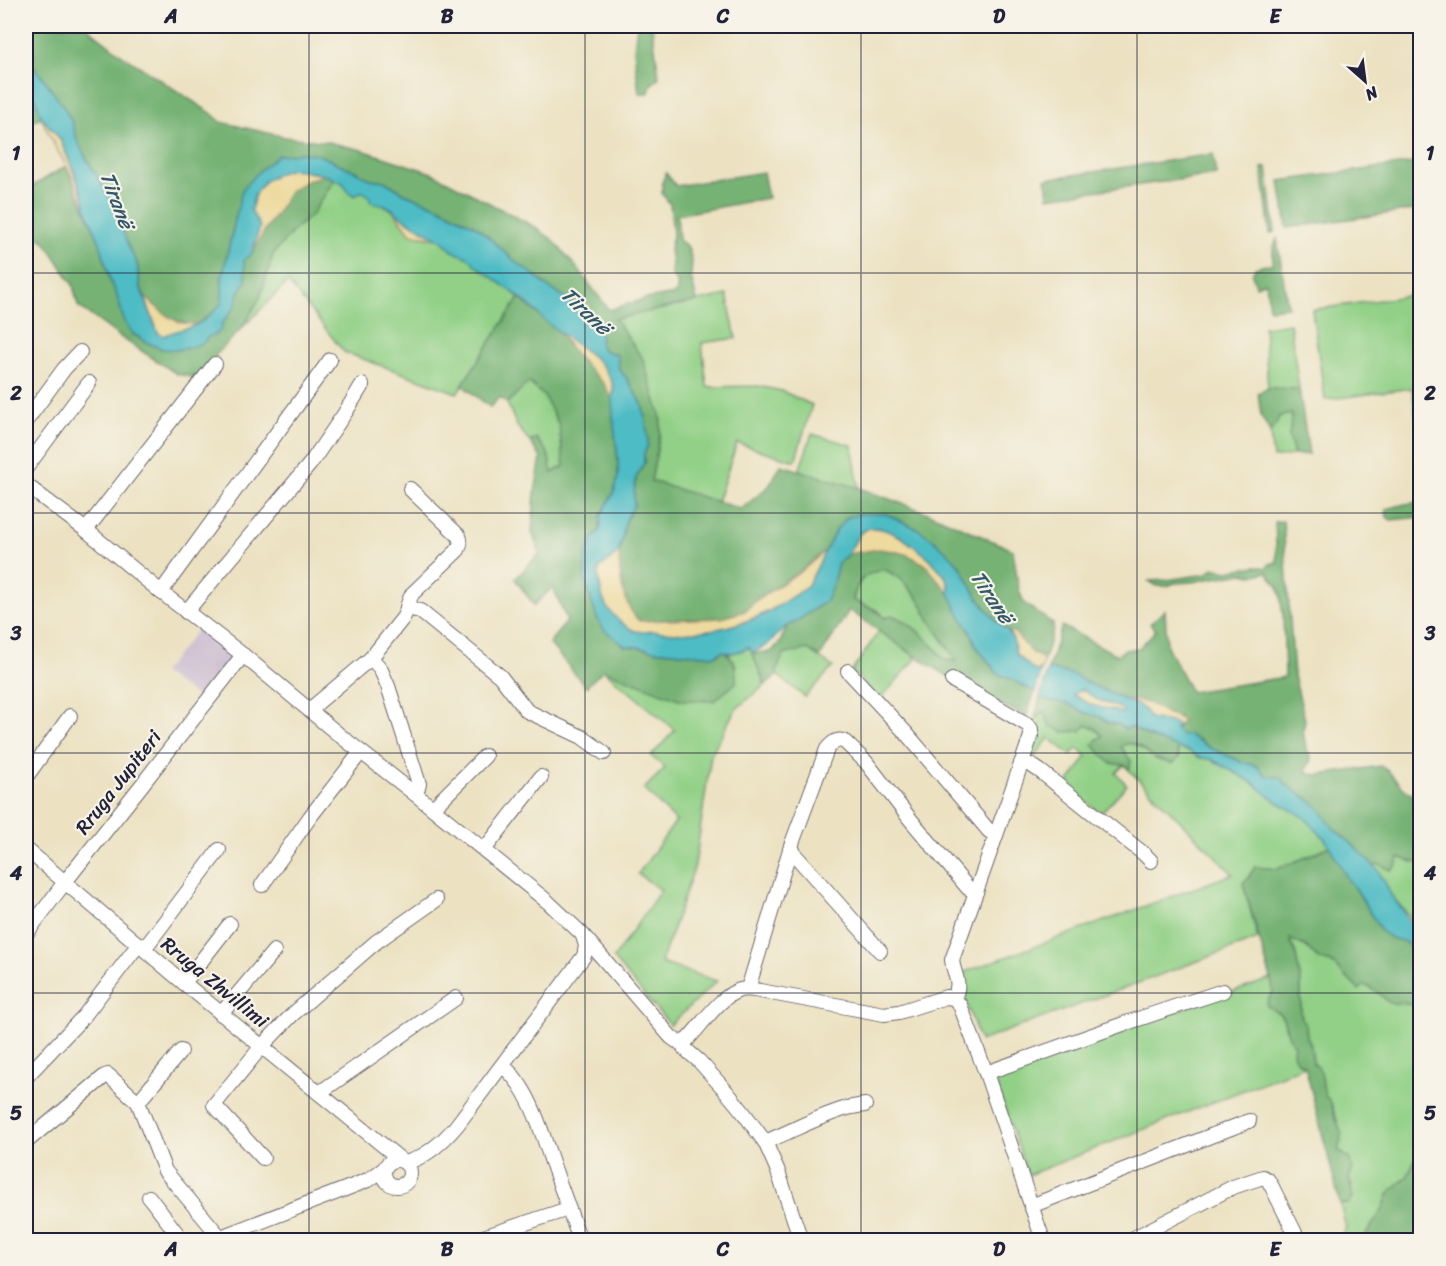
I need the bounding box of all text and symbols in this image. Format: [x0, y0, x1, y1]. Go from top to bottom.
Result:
text: A [163, 0, 178, 34]
text: B [441, 0, 454, 34]
text: C [716, 0, 730, 34]
text: D [993, 0, 1006, 34]
text: E [1269, 0, 1282, 34]
north arrow [1335, 51, 1395, 111]
text: N [1359, 78, 1384, 110]
text: 1 [12, 136, 21, 171]
text: 1 [1426, 136, 1435, 171]
water label: Tiranë [89, 166, 147, 238]
water label: Tiranë [552, 277, 624, 348]
text: 2 [9, 376, 22, 411]
text: 2 [1423, 376, 1436, 411]
water label: Tiranë [960, 562, 1027, 635]
text: 3 [10, 616, 22, 651]
text: 3 [1424, 616, 1436, 651]
street label: Rruga Jupiteri [66, 722, 171, 842]
text: 4 [9, 856, 23, 891]
text: 4 [1423, 856, 1437, 891]
street label: Rruga Zhvillimi [153, 928, 278, 1038]
text: 5 [10, 1096, 22, 1131]
text: 5 [1424, 1096, 1436, 1131]
text: A [163, 1232, 178, 1266]
text: B [441, 1232, 454, 1266]
text: C [716, 1232, 730, 1266]
text: D [993, 1232, 1006, 1266]
text: E [1269, 1232, 1282, 1266]

